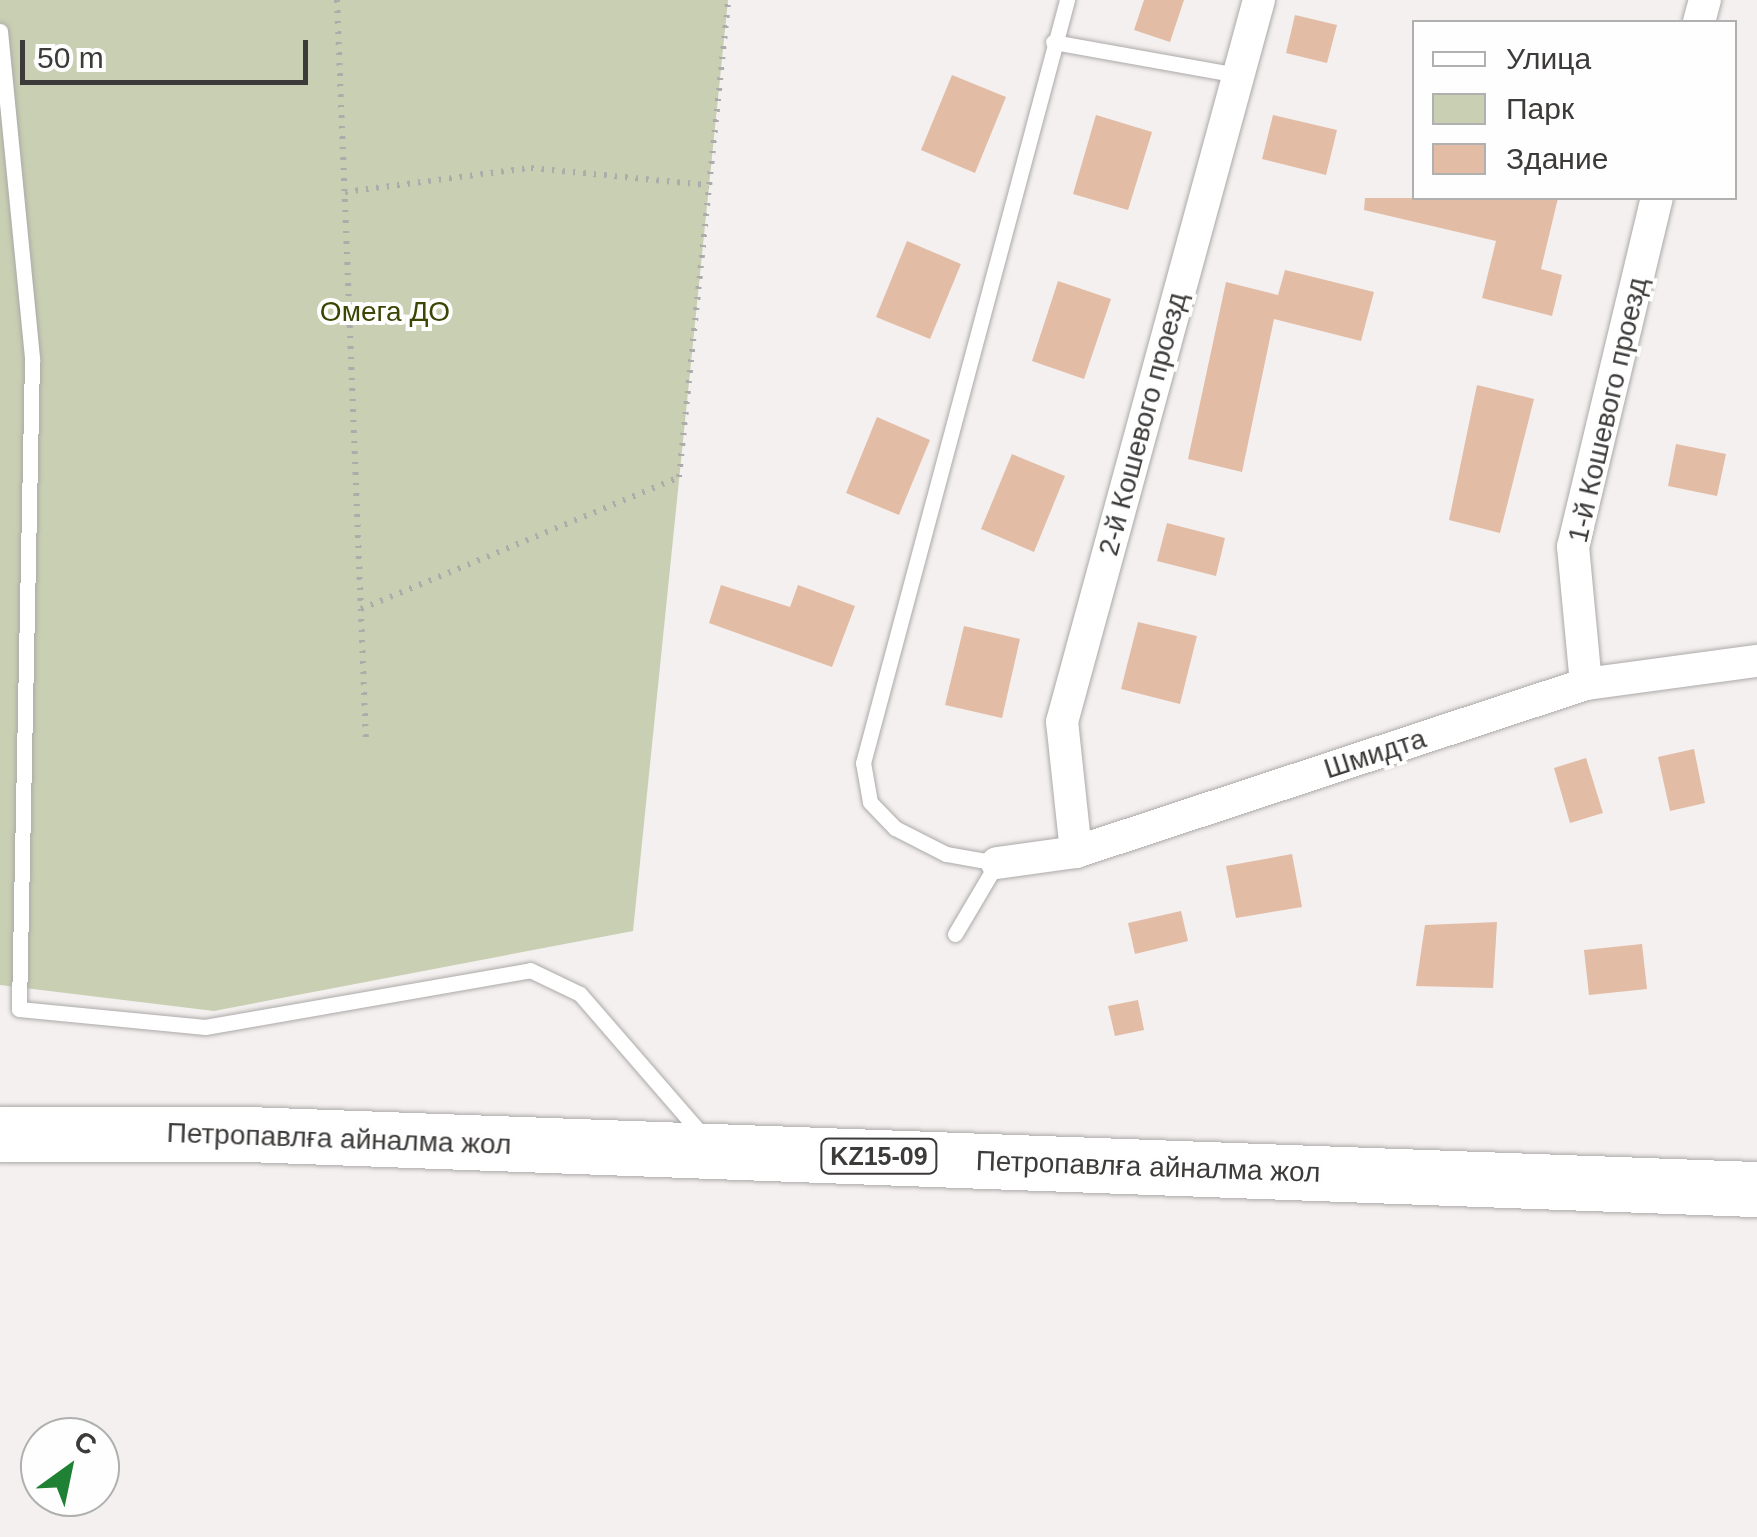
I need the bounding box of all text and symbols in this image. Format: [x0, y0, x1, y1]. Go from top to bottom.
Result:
scale bar [25, 20, 312, 82]
legend [1412, 20, 1737, 200]
text: 50 m [37, 41, 104, 74]
text: Улица [1506, 42, 1591, 75]
text: Парк [1506, 92, 1574, 125]
text: Здание [1506, 142, 1608, 175]
street label: 1-й Кошевого проезд [1561, 274, 1655, 546]
street label: 2-й Кошевого проезд [1092, 289, 1194, 559]
park label: Омега ДО [320, 295, 450, 329]
street label: Шмидта [1320, 722, 1430, 786]
street label: Петропавлға айналма жол [166, 1116, 512, 1162]
road number: KZ15-09 [819, 1136, 939, 1176]
street label: Петропавлға айналма жол [975, 1144, 1321, 1190]
north arrow [20, 1417, 120, 1517]
text: С [69, 1425, 102, 1462]

